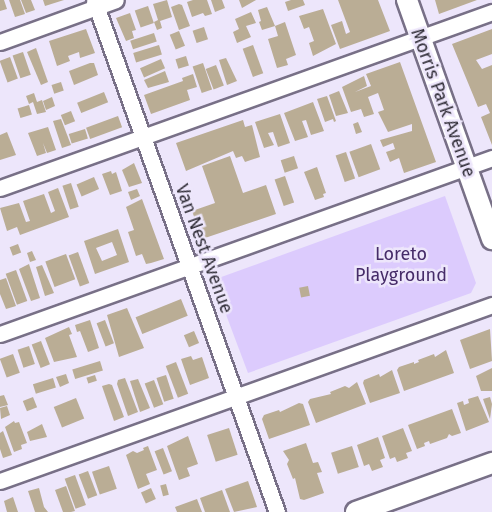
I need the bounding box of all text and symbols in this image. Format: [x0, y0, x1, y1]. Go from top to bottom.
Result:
street label: Morris Park Avenue [406, 26, 480, 180]
street label: Van Nest Avenue [171, 181, 237, 317]
park label: Loreto Playground [355, 244, 447, 286]

